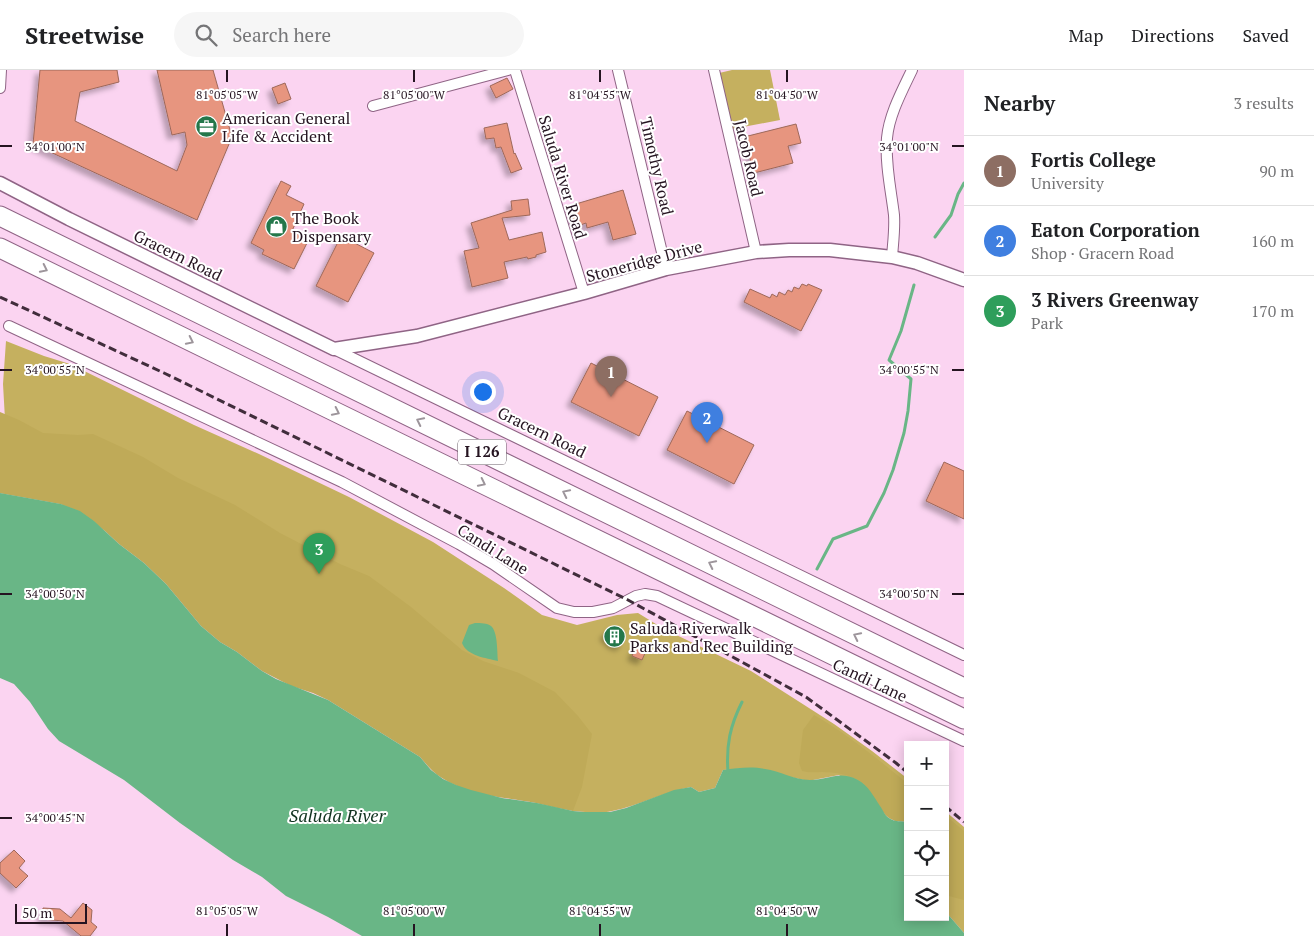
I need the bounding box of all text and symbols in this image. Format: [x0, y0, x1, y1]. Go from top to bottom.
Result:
search box [174, 12, 524, 57]
text: Streetwise [25, 19, 144, 51]
icon: search [192, 21, 220, 49]
text: Search here [232, 22, 331, 47]
text: Map [1068, 23, 1103, 47]
text: Directions [1131, 23, 1214, 47]
text: Saved [1242, 23, 1289, 47]
text: 81°05'05"W [196, 87, 259, 102]
text: 81°05'00"W [383, 87, 446, 102]
text: 81°04'55"W [569, 87, 632, 102]
text: 81°04'50"W [756, 87, 819, 102]
text: Nearby [984, 89, 1055, 117]
text: 3 results [1234, 92, 1294, 114]
place label: American General Life & Accident [222, 107, 351, 147]
street label: Saluda River Road [534, 113, 592, 242]
office icon: American General Life & Accident [194, 115, 218, 139]
street label: Timothy Road [635, 115, 679, 217]
street label: Jacob Road [730, 118, 769, 199]
text: 34°01'00"N [25, 139, 85, 154]
text: 34°01'00"N [879, 139, 939, 154]
text: Fortis College [1031, 147, 1156, 172]
text: 1 [995, 160, 1005, 182]
text: 90 m [1259, 160, 1294, 182]
text: University [1031, 172, 1104, 194]
place label: The Book Dispensary [292, 207, 372, 247]
shop icon: The Book Dispensary [264, 215, 288, 239]
text: Eaton Corporation [1031, 217, 1200, 242]
street label: Gracern Road [130, 224, 226, 286]
text: 2 [995, 230, 1005, 252]
text: 160 m [1251, 230, 1294, 252]
street label: Stoneridge Drive [584, 235, 704, 287]
text: Shop · Gracern Road [1031, 242, 1174, 264]
one-way arrow [39, 263, 48, 274]
text: 3 Rivers Greenway [1031, 287, 1198, 312]
text: 3 [995, 300, 1005, 322]
text: 170 m [1251, 300, 1294, 322]
text: Park [1031, 312, 1063, 334]
one-way arrow [185, 334, 194, 345]
pin: 1 [595, 356, 627, 397]
text: 34°00'55"N [25, 362, 85, 377]
text: 34°00'55"N [879, 362, 939, 377]
your location [470, 379, 496, 405]
street label: Gracern Road [494, 401, 590, 463]
pin: 2 [691, 402, 723, 443]
one-way arrow [331, 406, 340, 416]
one-way arrow [416, 417, 425, 427]
road number: I 126 [458, 440, 506, 464]
one-way arrow [477, 477, 486, 487]
one-way arrow [562, 489, 571, 499]
street label: Candi Lane [453, 519, 533, 579]
pin: 3 [303, 533, 335, 574]
one-way arrow [708, 561, 717, 571]
text: 34°00'50"N [25, 586, 85, 601]
text: 34°00'50"N [879, 586, 939, 601]
place label: Saluda Riverwalk Parks and Rec Building [630, 617, 793, 657]
building icon: Saluda Riverwalk Parks and Rec Building [602, 625, 626, 649]
one-way arrow [854, 632, 863, 642]
street label: Candi Lane [829, 653, 911, 707]
map controls [904, 741, 949, 921]
button: + [904, 741, 949, 786]
button: − [904, 786, 949, 831]
water label: Saluda River [289, 803, 386, 827]
text: 34°00'45"N [25, 810, 85, 825]
button: locate [904, 831, 949, 876]
button: layers [904, 876, 949, 921]
scale bar [15, 901, 88, 924]
text: 50 m [22, 903, 52, 922]
text: 81°05'05"W [196, 903, 259, 918]
text: 81°05'00"W [383, 903, 446, 918]
text: 81°04'55"W [569, 903, 632, 918]
text: 81°04'50"W [756, 903, 819, 918]

